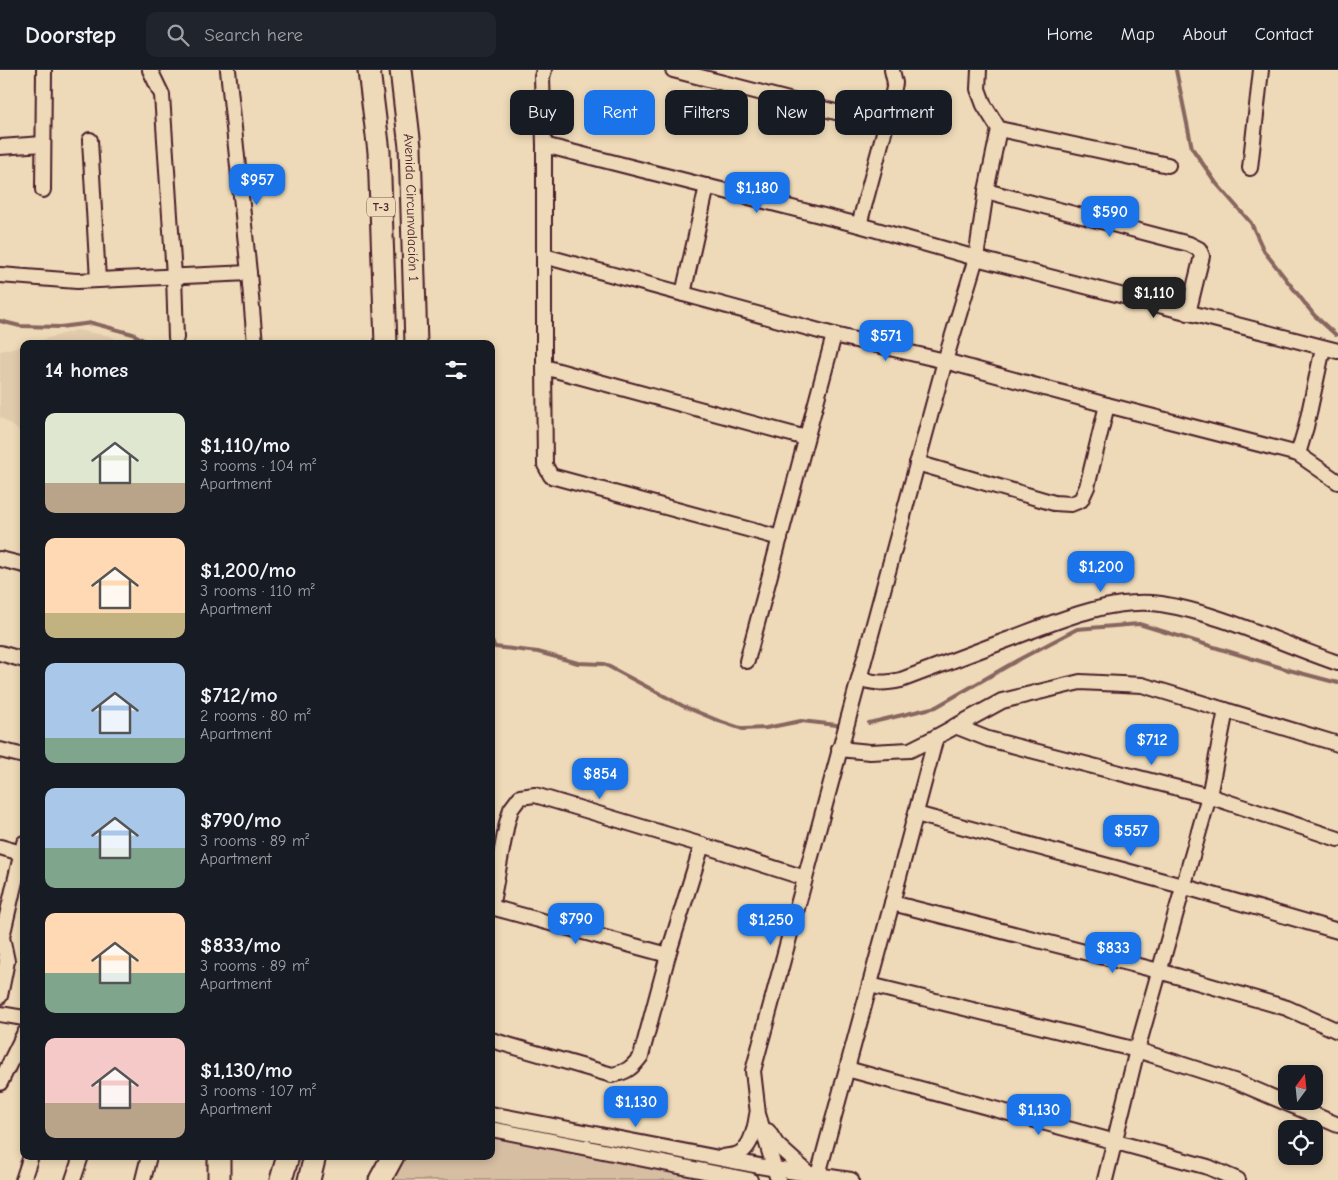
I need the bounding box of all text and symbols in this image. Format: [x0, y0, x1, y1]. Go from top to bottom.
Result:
search box [146, 12, 496, 57]
text: Doorstep [25, 21, 116, 49]
icon: search [164, 21, 192, 49]
text: Search here [204, 24, 303, 46]
text: Home [1046, 24, 1093, 45]
text: Map [1121, 24, 1155, 45]
text: About [1183, 24, 1227, 45]
text: Contact [1255, 24, 1313, 45]
chip: Buy [510, 90, 574, 135]
chip: Rent [584, 90, 655, 135]
chip: Filters [665, 90, 748, 135]
chip: New [758, 90, 825, 135]
chip: Apartment [835, 90, 952, 135]
street label: Avenida Circunvalación 1 [399, 133, 422, 282]
pin: $957 [227, 164, 287, 206]
text: $957 [240, 171, 274, 189]
pin: $1,180 [716, 172, 798, 214]
text: $1,180 [736, 179, 778, 197]
pin: $590 [1080, 196, 1140, 238]
road number: T-3 [367, 198, 395, 216]
text: $590 [1092, 203, 1128, 221]
pin: $1,110 [1113, 276, 1195, 319]
text: $1,110 [1134, 284, 1174, 302]
pin: $571 [856, 320, 916, 362]
text: $571 [870, 327, 902, 345]
icon: filters [442, 356, 470, 384]
text: 14 homes [45, 358, 128, 382]
icon: home [85, 433, 145, 493]
text: $1,110/mo [200, 433, 290, 457]
text: 3 rooms · 104 m² [200, 457, 316, 475]
text: Apartment [200, 475, 272, 493]
pin: $1,200 [1060, 550, 1142, 593]
icon: home [85, 558, 145, 618]
text: $1,200/mo [200, 558, 296, 582]
text: $1,200 [1078, 558, 1124, 576]
text: 3 rooms · 110 m² [200, 582, 315, 600]
text: Apartment [200, 600, 272, 618]
icon: home [85, 683, 145, 743]
text: $712/mo [200, 683, 278, 707]
text: 2 rooms · 80 m² [200, 707, 311, 725]
pin: $712 [1122, 724, 1182, 766]
text: Apartment [200, 725, 272, 743]
text: $712 [1136, 731, 1168, 749]
pin: $854 [570, 758, 630, 800]
text: $854 [583, 765, 617, 783]
icon: home [85, 808, 145, 868]
text: $790/mo [200, 808, 281, 832]
pin: $557 [1101, 814, 1161, 857]
text: $557 [1114, 822, 1148, 840]
text: 3 rooms · 89 m² [200, 832, 309, 850]
text: Apartment [200, 850, 272, 868]
pin: $790 [546, 902, 606, 945]
pin: $1,250 [730, 904, 812, 946]
text: $790 [559, 910, 593, 928]
text: $1,250 [749, 911, 793, 929]
pin: $833 [1083, 932, 1143, 974]
icon: home [85, 933, 145, 993]
text: $833/mo [200, 933, 281, 957]
text: $833 [1096, 939, 1130, 957]
text: 3 rooms · 89 m² [200, 957, 309, 975]
text: Apartment [200, 975, 272, 993]
icon: home [85, 1058, 145, 1118]
text: $1,130/mo [200, 1058, 292, 1082]
north arrow [1278, 1065, 1322, 1110]
map controls [1278, 1065, 1323, 1165]
text: 3 rooms · 107 m² [200, 1082, 316, 1100]
pin: $1,130 [595, 1086, 677, 1128]
text: $1,130 [615, 1093, 657, 1111]
pin: $1,130 [998, 1094, 1080, 1136]
text: Apartment [200, 1100, 272, 1118]
text: $1,130 [1018, 1101, 1060, 1119]
button: locate [1278, 1120, 1323, 1165]

